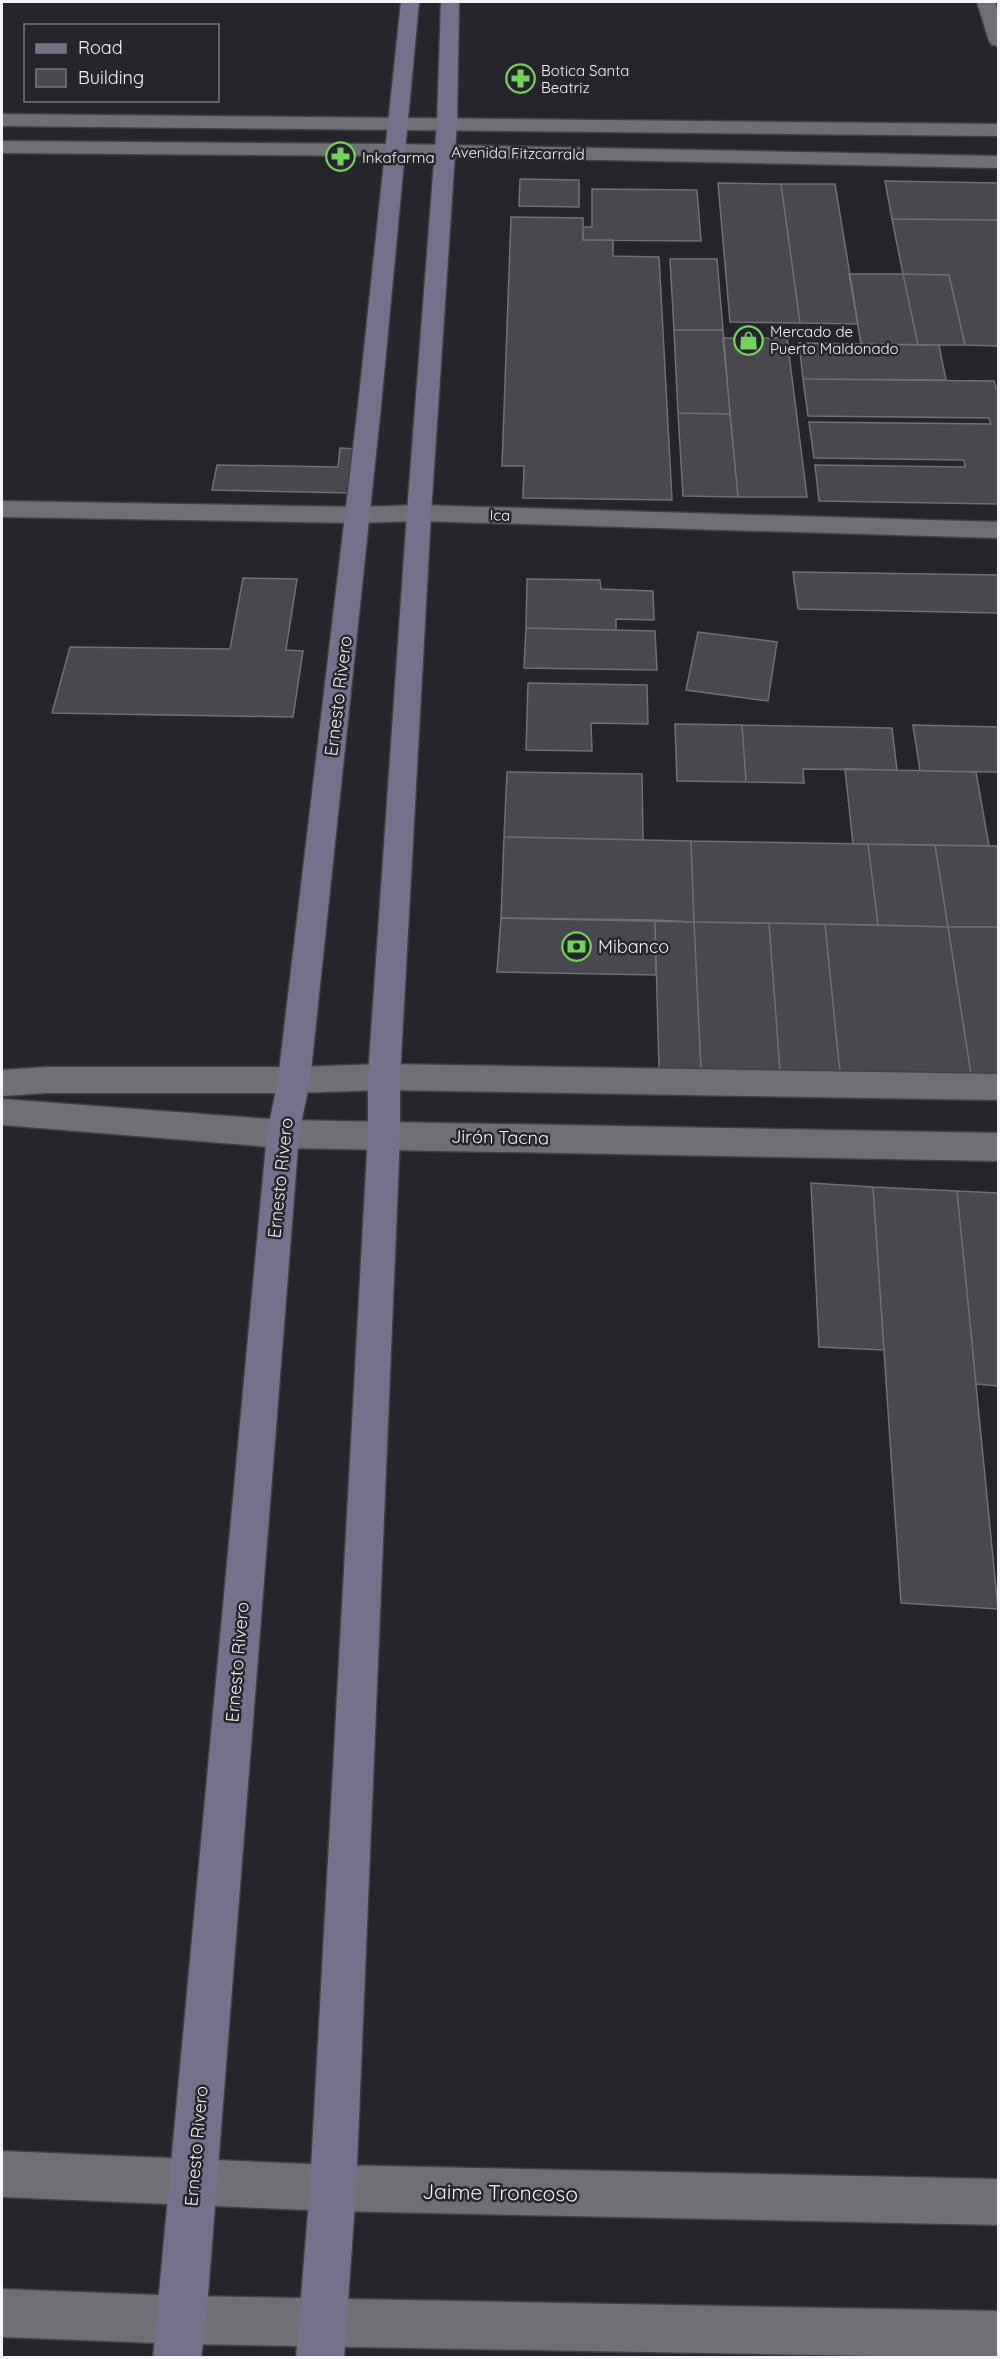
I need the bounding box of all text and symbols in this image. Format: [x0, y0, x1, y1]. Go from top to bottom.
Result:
legend [24, 24, 219, 102]
text: Road [78, 36, 123, 59]
place label: Botica Santa Beatriz [541, 61, 629, 97]
pharmacy icon: Botica Santa Beatriz [504, 63, 536, 95]
text: Building [78, 66, 144, 89]
pharmacy icon: Inkafarma [325, 141, 357, 173]
street label: Avenida Fitzcarrald [451, 142, 585, 164]
place label: Inkafarma [362, 148, 435, 167]
place label: Mercado de Puerto Maldonado [770, 322, 899, 358]
shop icon: Mercado de Puerto Maldonado [733, 324, 765, 356]
street label: Ica [489, 505, 511, 525]
street label: Ernesto Rivero [319, 635, 357, 757]
bank icon: Mibanco [561, 930, 593, 962]
place label: Mibanco [598, 935, 669, 958]
street label: Ernesto Rivero [262, 1117, 298, 1239]
street label: Jirón Tacna [451, 1125, 549, 1149]
street label: Ernesto Rivero [220, 1601, 254, 1723]
street label: Ernesto Rivero [179, 2085, 213, 2207]
street label: Jaime Troncoso [422, 2178, 578, 2206]

